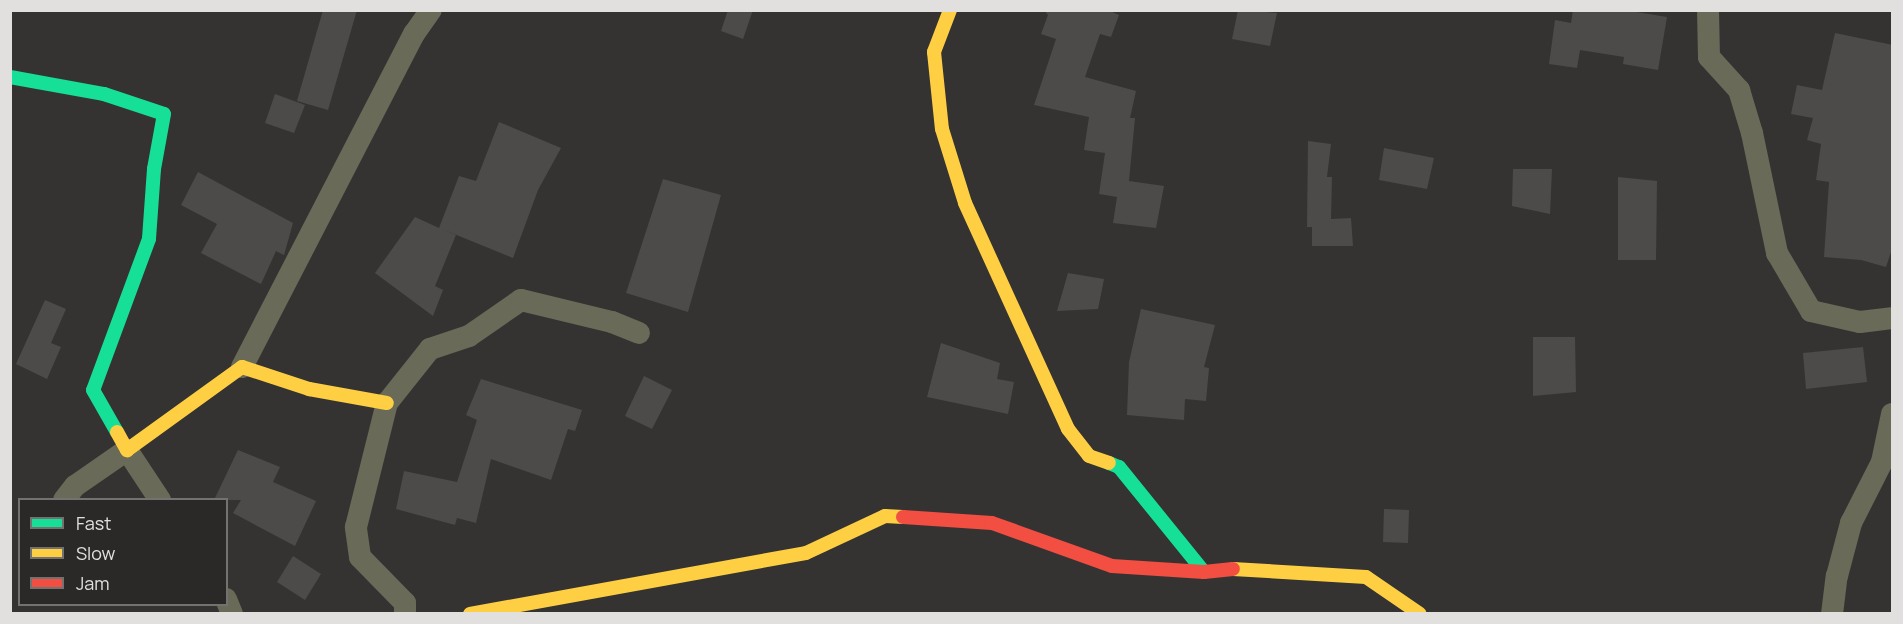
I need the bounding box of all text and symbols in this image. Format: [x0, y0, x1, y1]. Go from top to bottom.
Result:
legend [18, 498, 228, 606]
text: Fast [76, 511, 111, 535]
text: Slow [76, 541, 115, 565]
text: Jam [76, 571, 110, 595]

